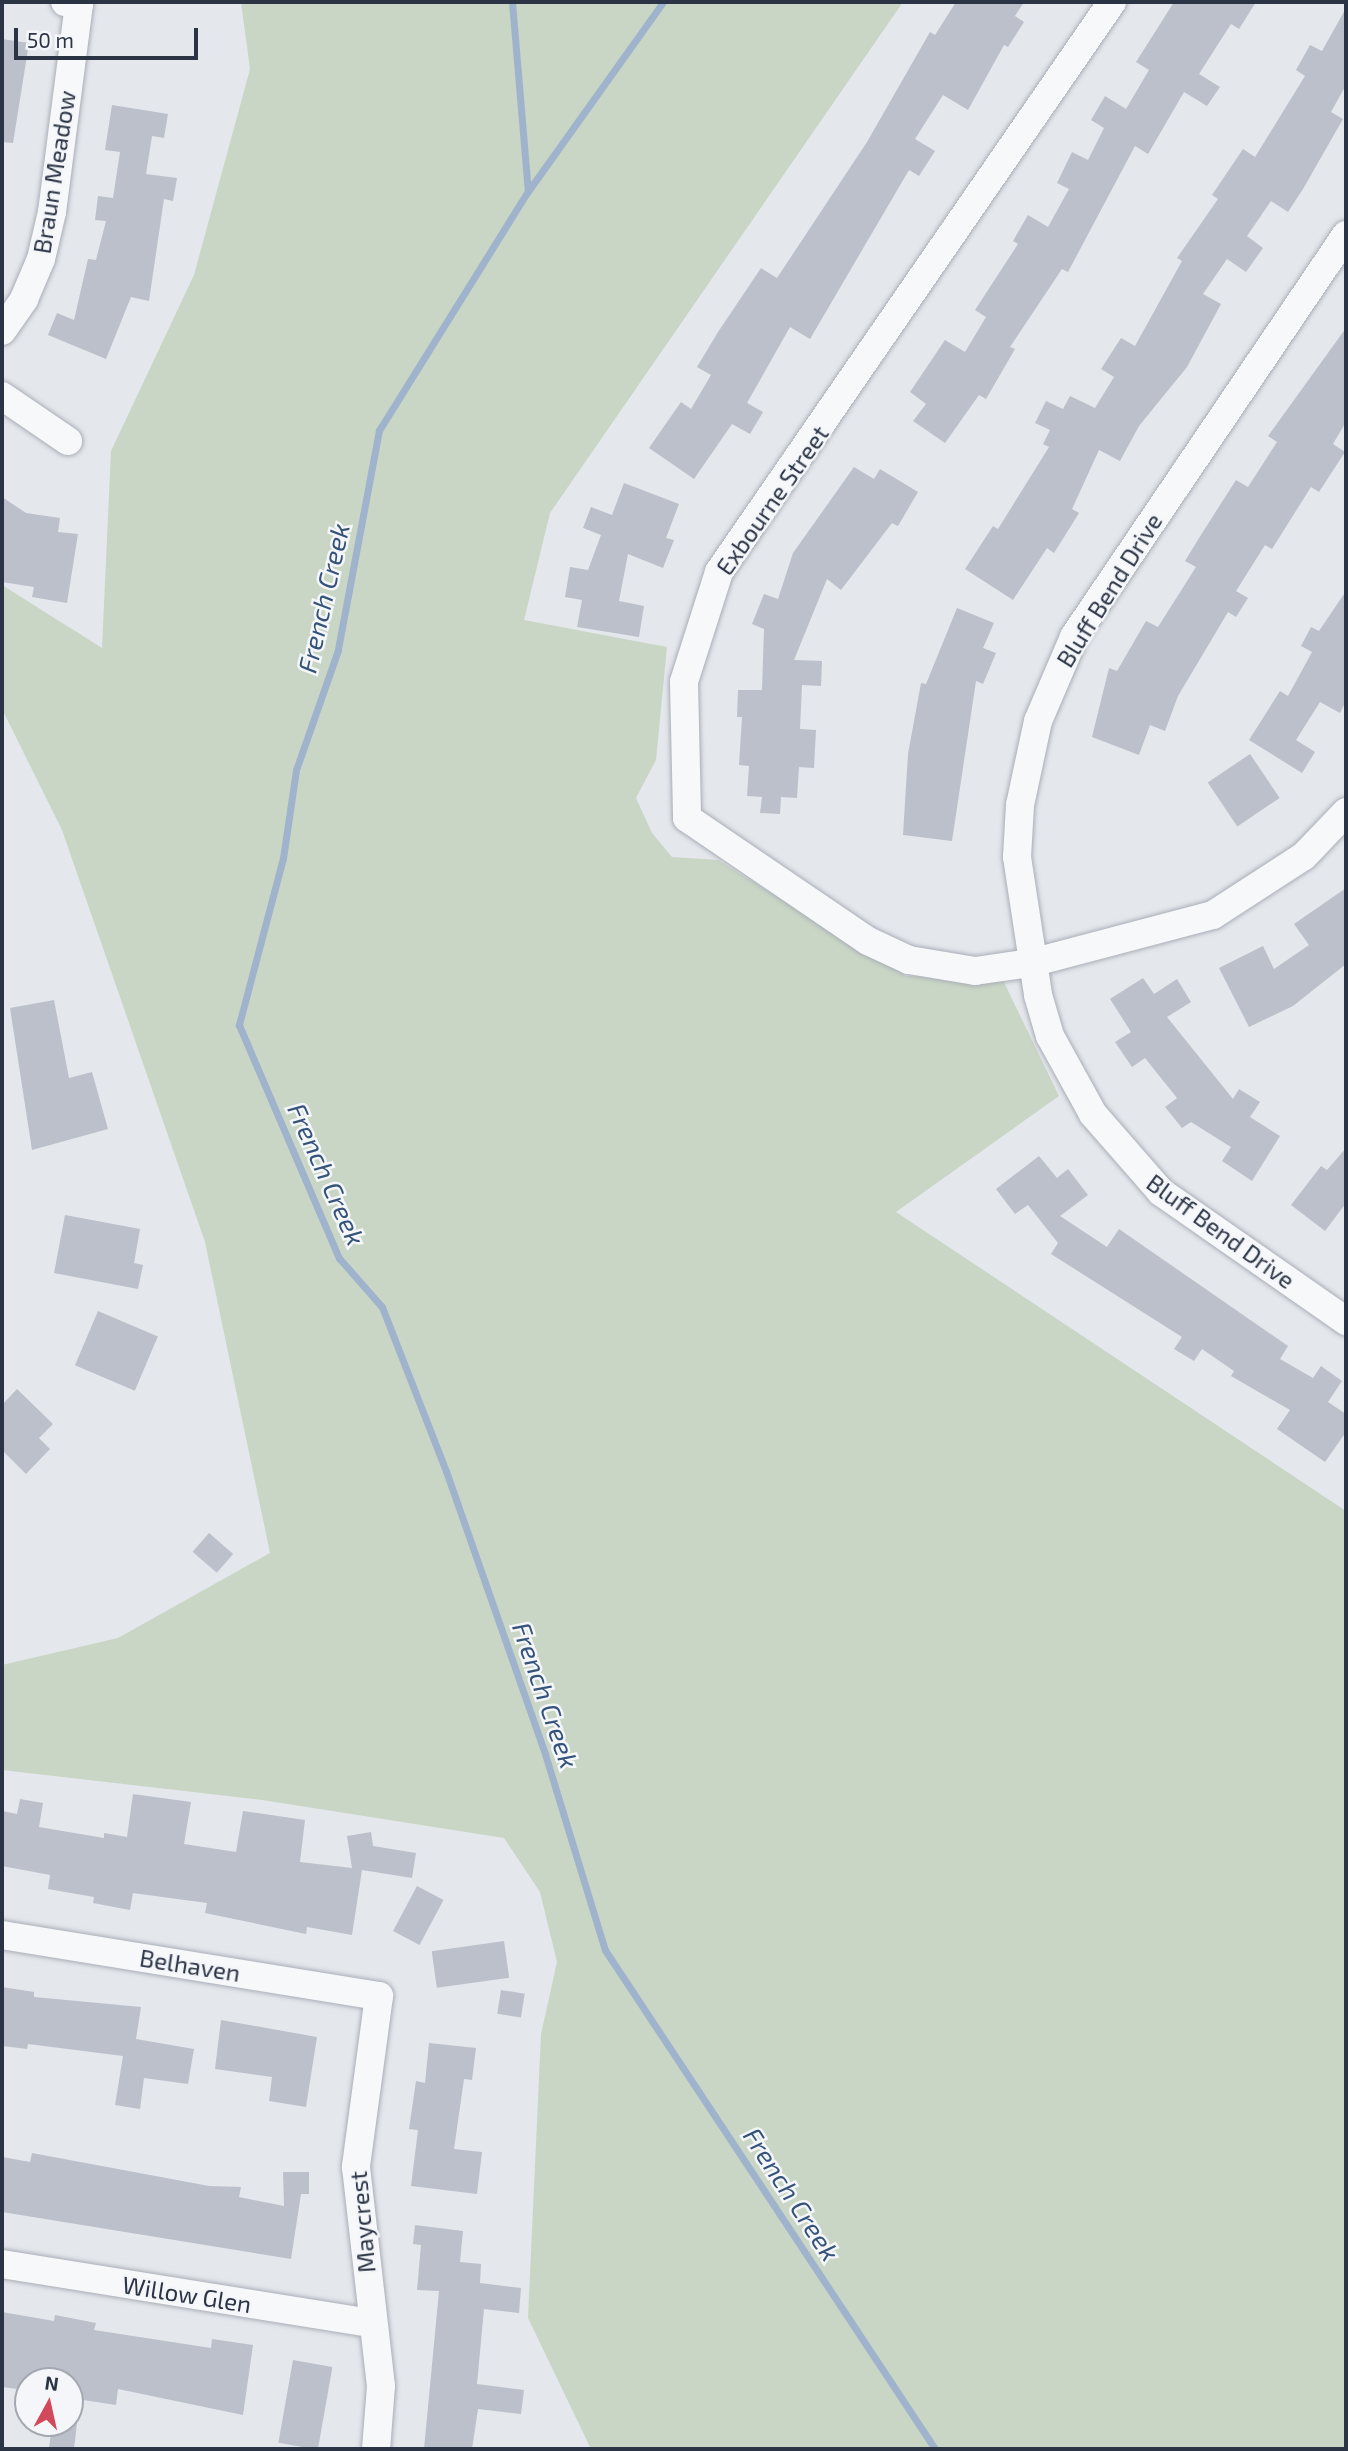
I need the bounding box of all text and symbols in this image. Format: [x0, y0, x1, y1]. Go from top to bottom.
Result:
scale bar [18, 14, 201, 58]
text: 50 m [27, 27, 74, 52]
street label: Braun Meadow [27, 88, 81, 256]
street label: Exbourne Street [710, 420, 834, 580]
street label: Bluff Bend Drive [1050, 508, 1168, 672]
water label: French Creek [291, 520, 355, 676]
water label: French Creek [282, 1098, 372, 1250]
street label: Bluff Bend Drive [1141, 1168, 1301, 1294]
water label: French Creek [506, 1618, 586, 1772]
street label: Belhaven [138, 1943, 242, 1987]
water label: French Creek [737, 2122, 847, 2266]
street label: Maycrest [343, 2170, 381, 2274]
street label: Willow Glen [120, 2270, 254, 2318]
north arrow [14, 2367, 84, 2437]
text: N [43, 2370, 60, 2395]

